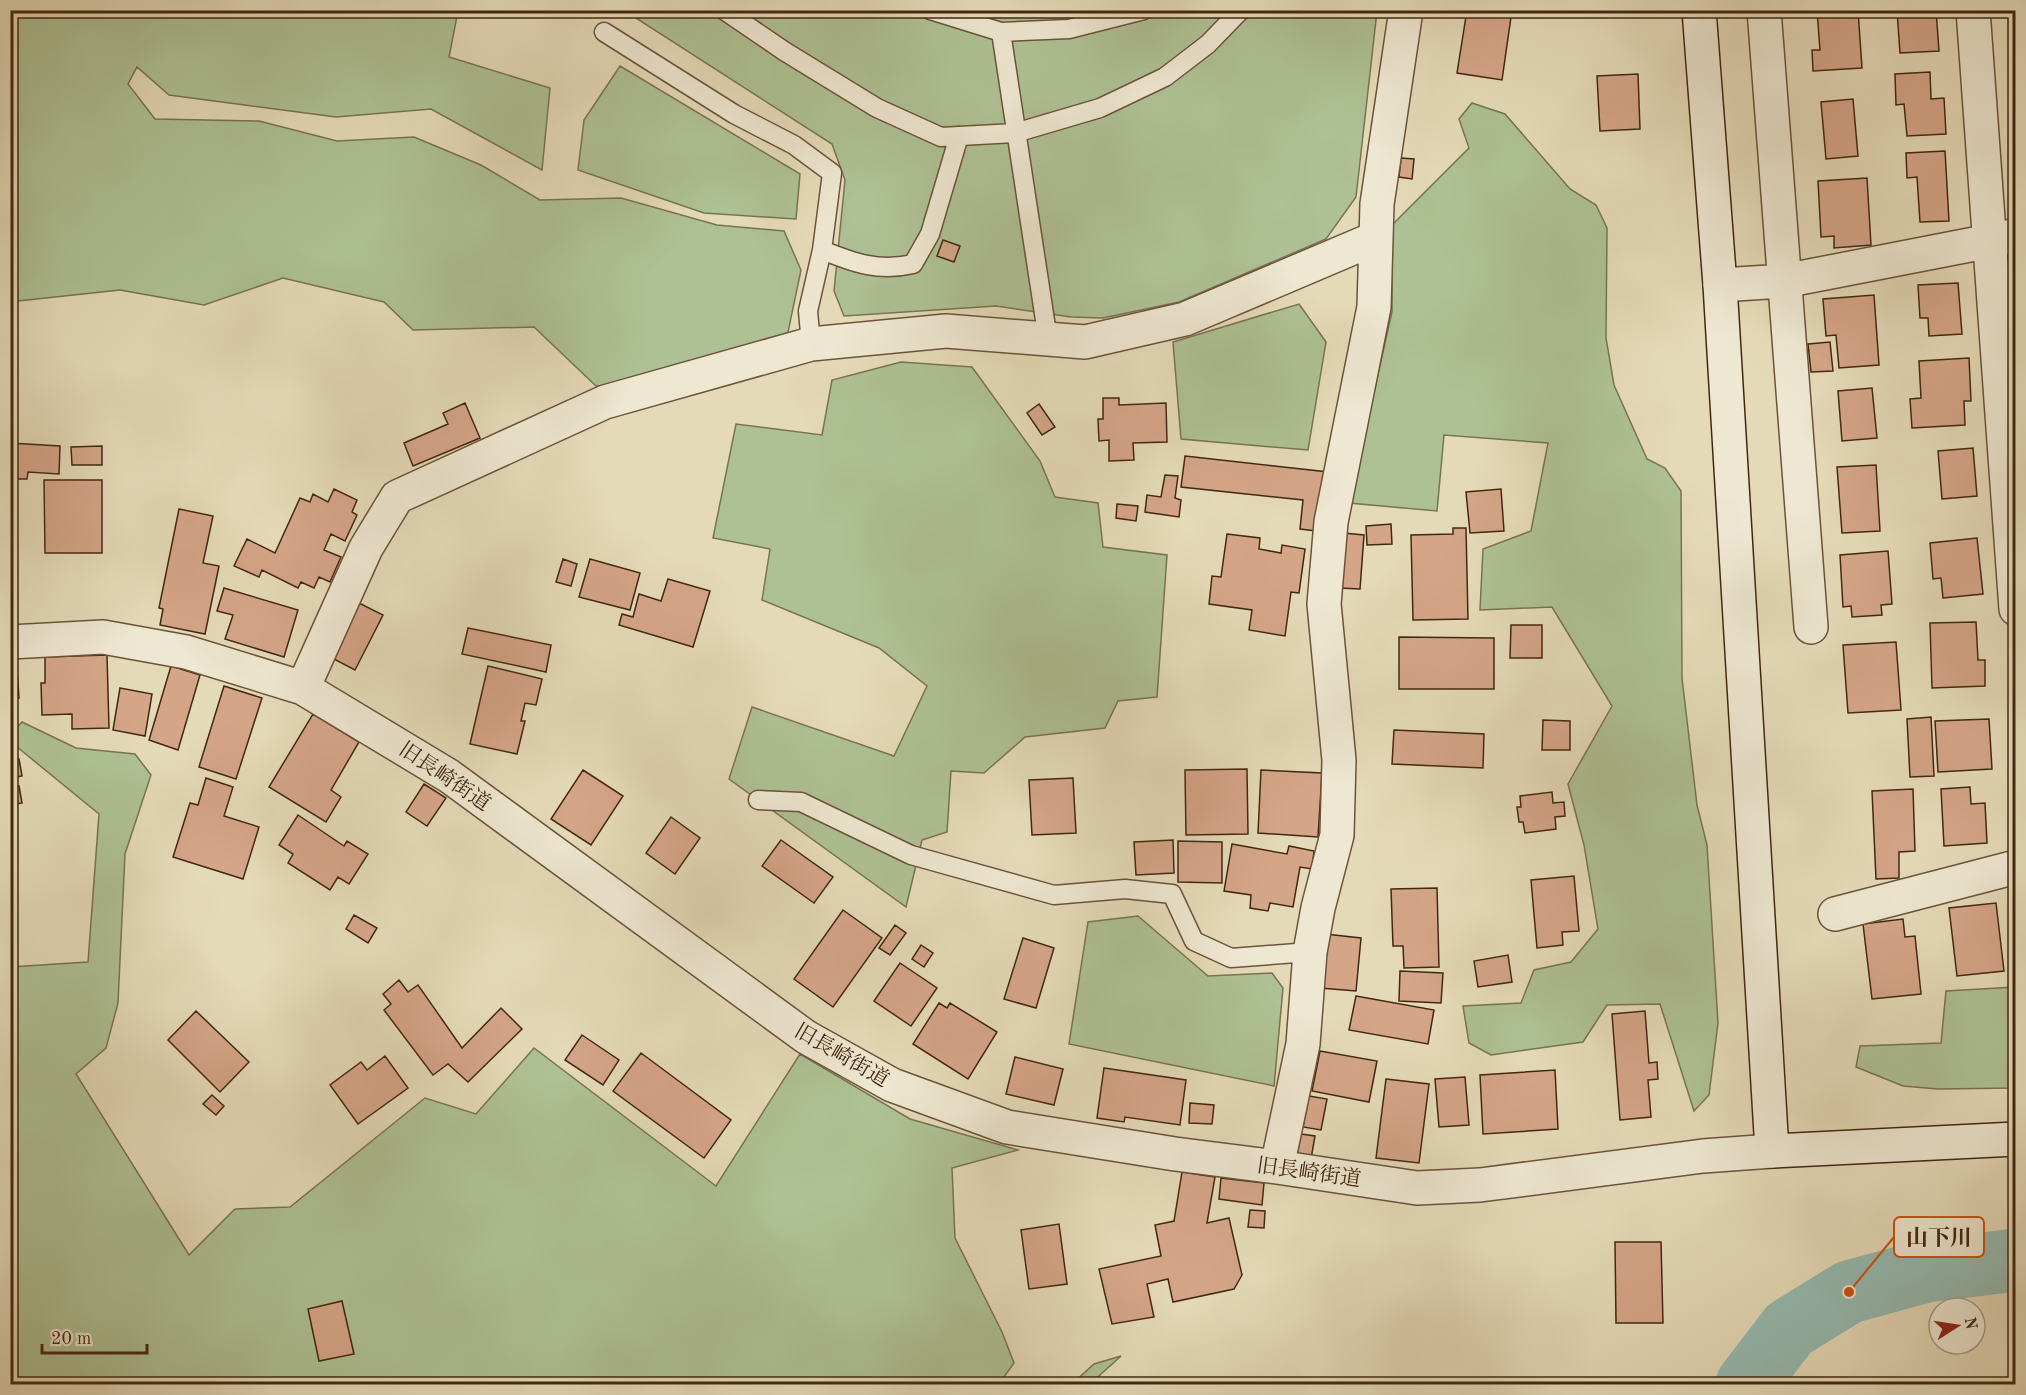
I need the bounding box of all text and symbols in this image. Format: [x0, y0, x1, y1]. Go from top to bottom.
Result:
street label: 旧長崎街道 [395, 738, 495, 815]
street label: 旧長崎街道 [791, 1019, 893, 1092]
street label: 旧長崎街道 [1255, 1154, 1363, 1191]
callout: 山下川 [1894, 1217, 1984, 1257]
text: 山下川 [1906, 1226, 1972, 1250]
north arrow [1927, 1296, 1987, 1356]
text: N [1961, 1316, 1979, 1332]
scale bar [42, 1317, 147, 1355]
text: 20 m [51, 1330, 91, 1348]

